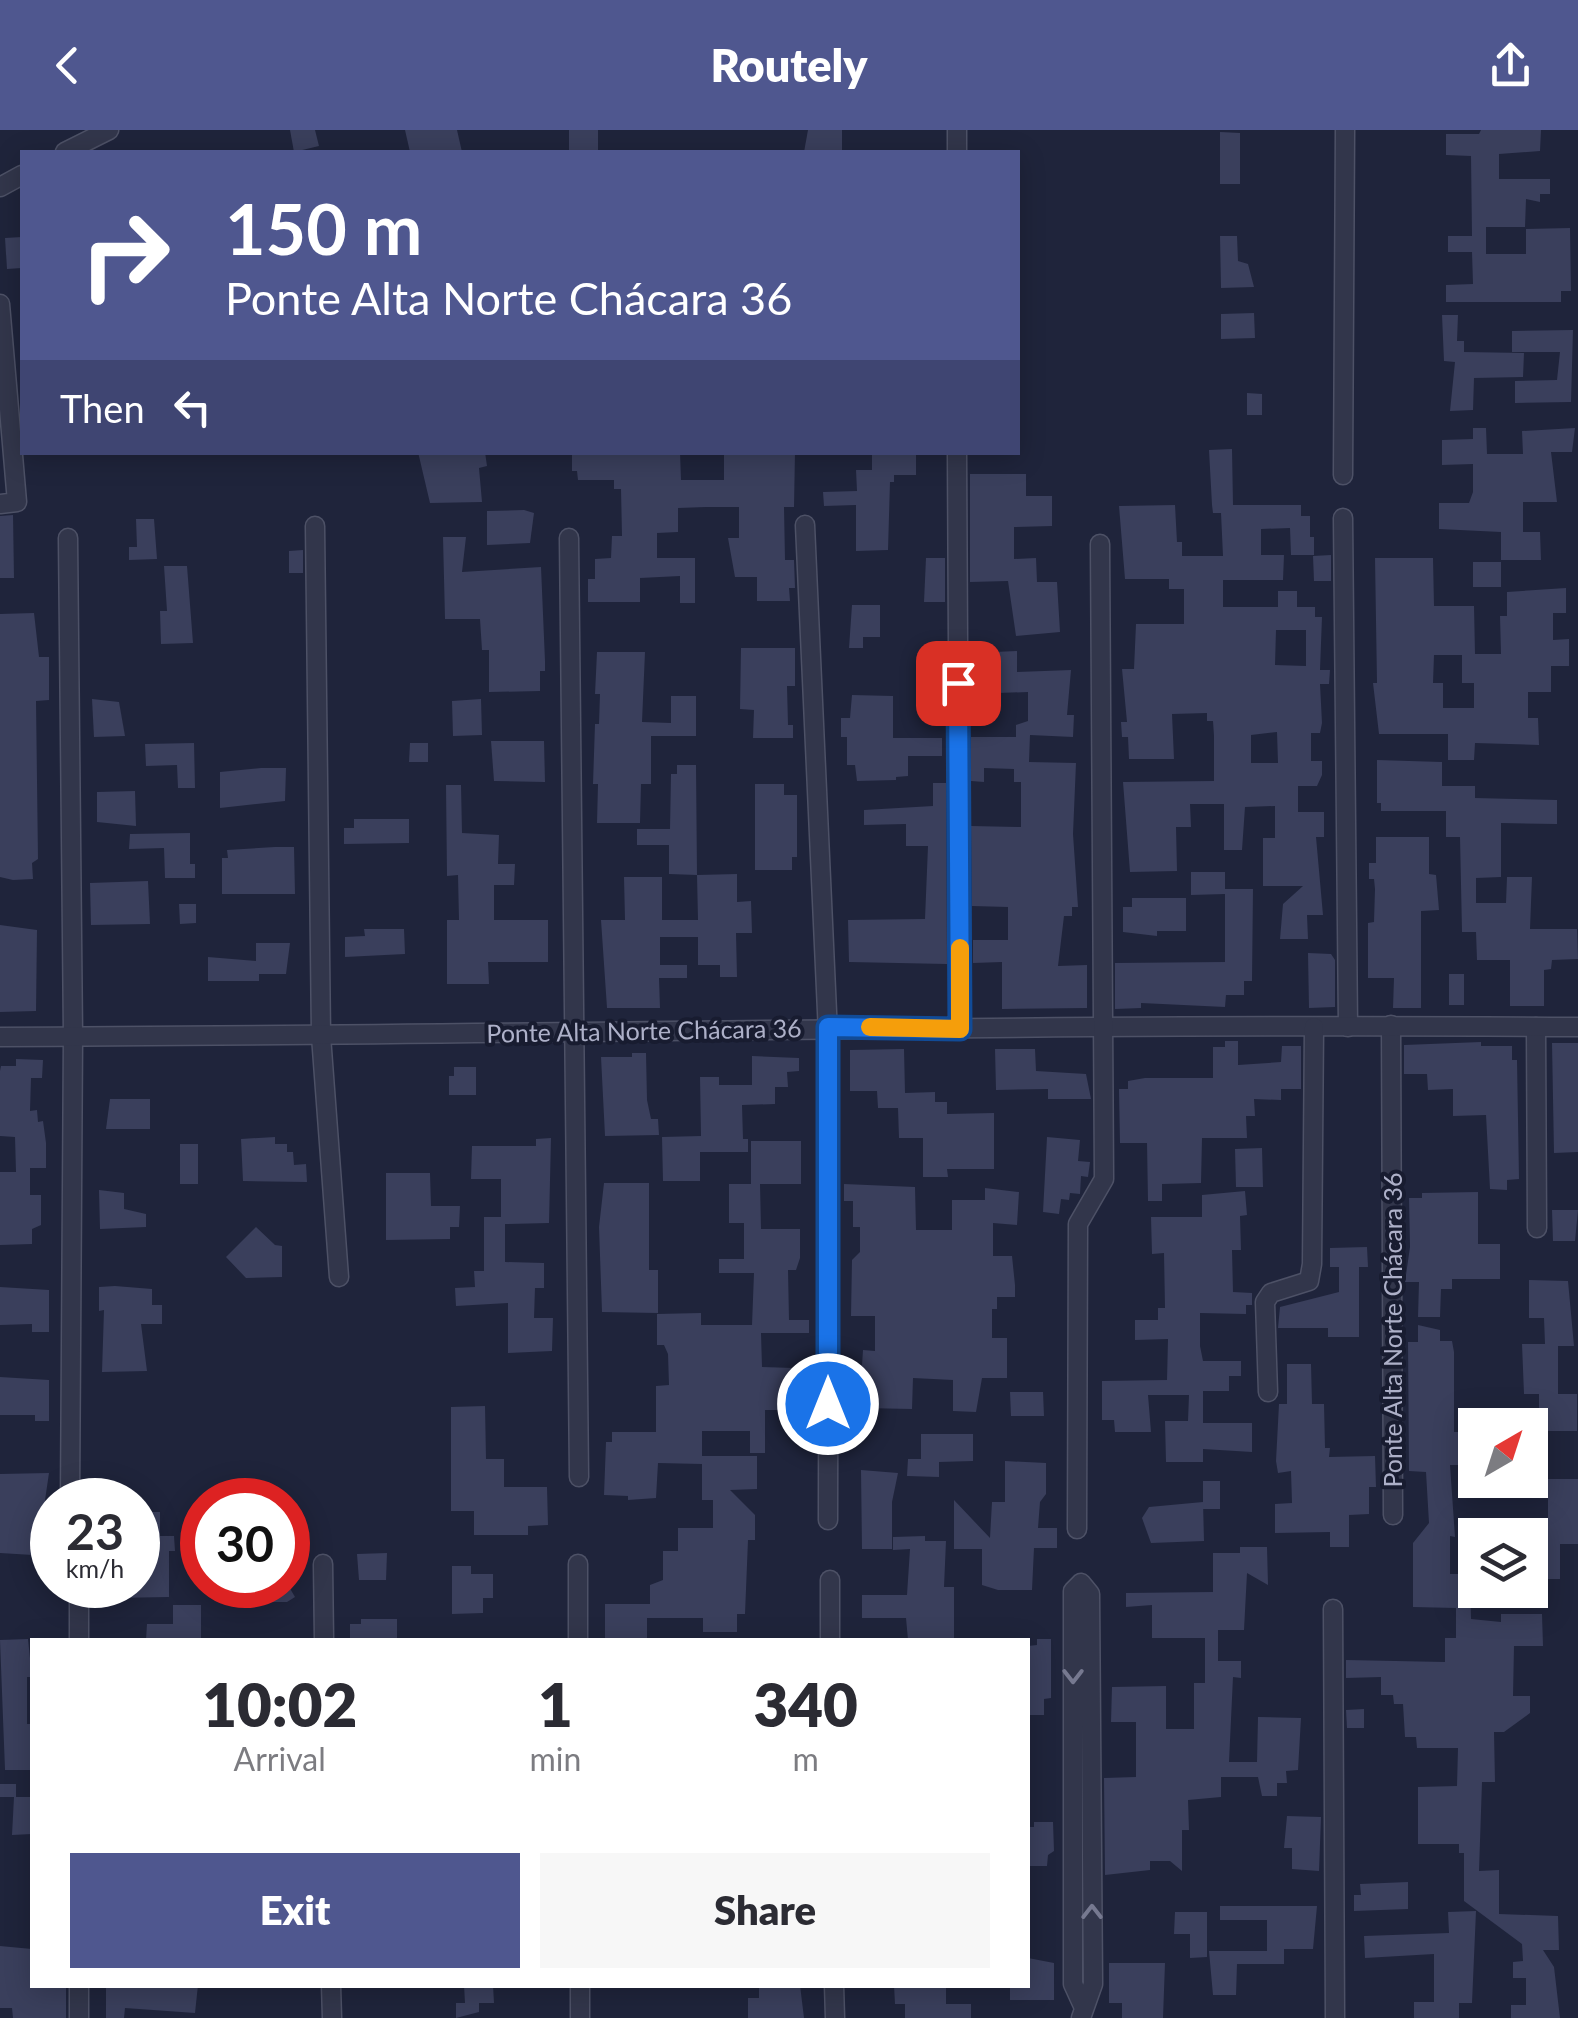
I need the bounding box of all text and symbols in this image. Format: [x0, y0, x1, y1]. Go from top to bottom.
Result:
icon: back [40, 38, 95, 93]
text: Routely [710, 38, 868, 92]
icon: share [1483, 38, 1538, 93]
text: 150 m [225, 186, 422, 270]
icon: right [60, 190, 190, 320]
text: Ponte Alta Norte Chácara 36 [225, 271, 792, 325]
icon: left [165, 380, 220, 435]
text: Then [60, 385, 145, 431]
pin [916, 641, 1001, 726]
icon: arrive [931, 656, 986, 711]
street label: Ponte Alta Norte Chácara 36 [486, 1012, 802, 1048]
street label: Ponte Alta Norte Chácara 36 [1377, 1172, 1407, 1488]
position arrow [776, 1352, 880, 1456]
north arrow [1458, 1408, 1548, 1498]
map controls [1458, 1408, 1548, 1608]
speed limit sign: 30 [180, 1478, 310, 1608]
text: 23 [66, 1501, 124, 1561]
button: layers [1458, 1518, 1548, 1608]
text: km/h [66, 1553, 124, 1583]
text: 10:02 [202, 1668, 357, 1740]
text: 1 [538, 1668, 573, 1740]
text: 340 [753, 1668, 858, 1740]
one-way arrow [1062, 1668, 1084, 1684]
text: Arrival [234, 1739, 326, 1778]
text: min [529, 1739, 581, 1778]
text: m [792, 1739, 819, 1778]
button: Exit [70, 1853, 520, 1968]
button: Share [540, 1853, 990, 1968]
one-way arrow [1081, 1904, 1103, 1920]

